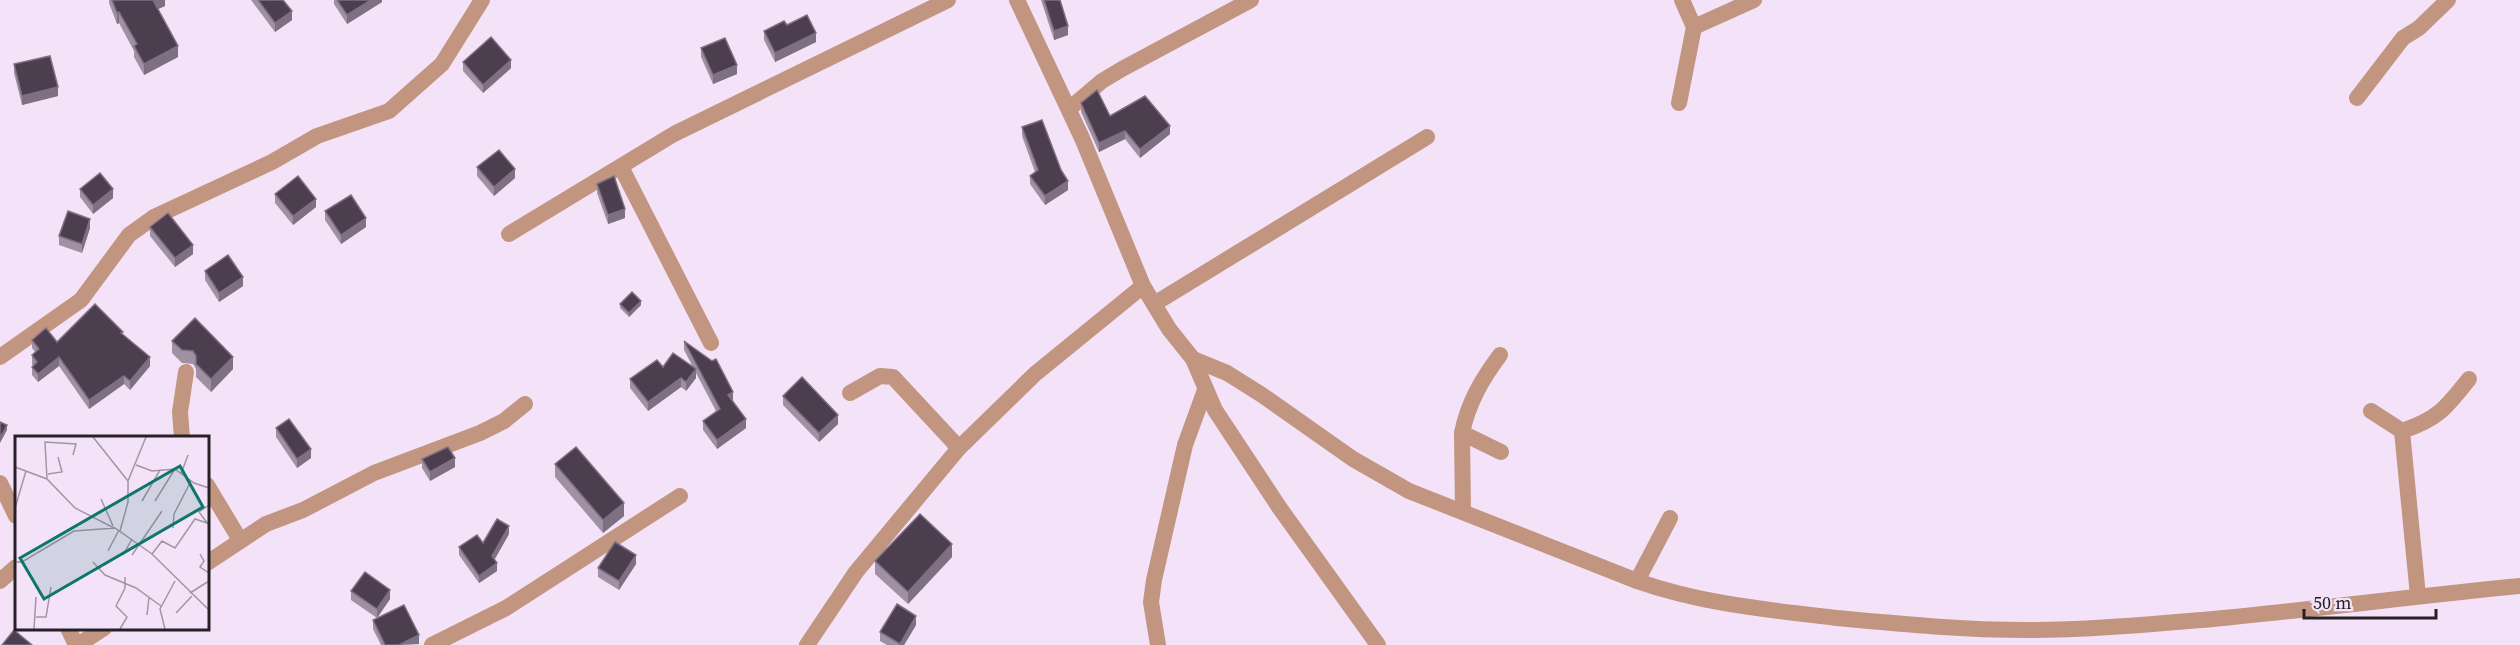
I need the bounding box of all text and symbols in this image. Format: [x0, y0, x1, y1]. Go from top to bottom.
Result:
inset map [15, 436, 208, 630]
scale bar [2304, 582, 2436, 620]
text: 50 m [2313, 590, 2351, 615]

